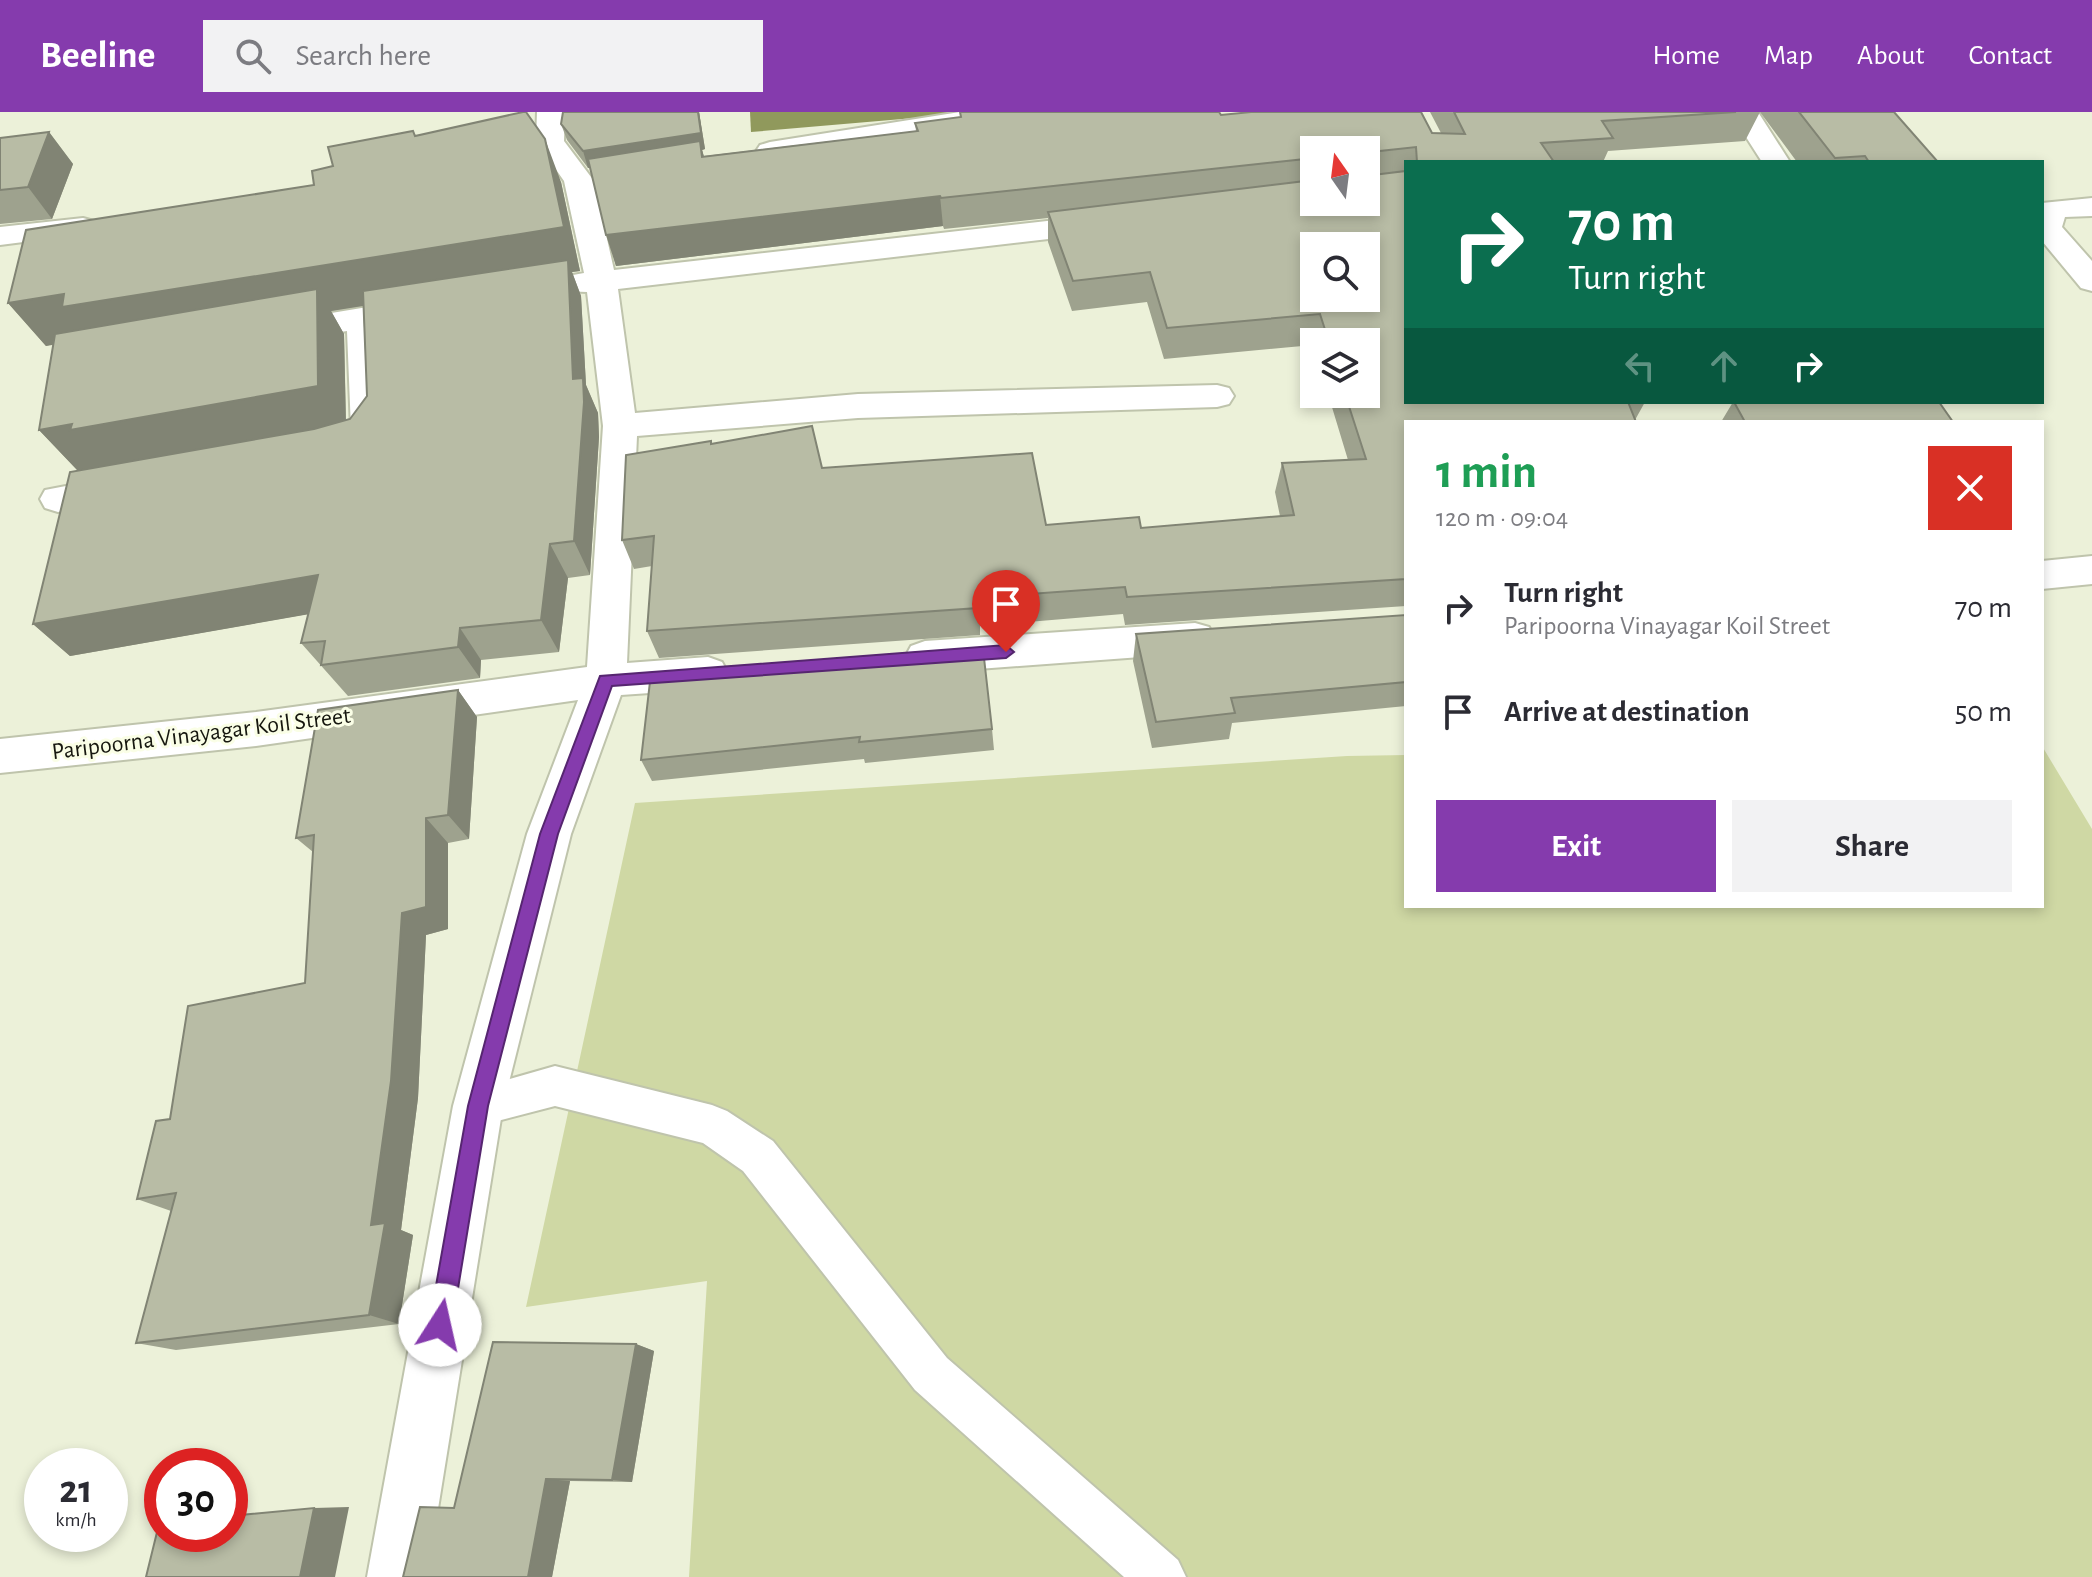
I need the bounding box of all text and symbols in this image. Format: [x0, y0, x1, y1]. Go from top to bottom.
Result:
search box [203, 20, 763, 92]
icon: search [231, 34, 275, 78]
text: Beeline [40, 37, 155, 75]
text: Search here [295, 41, 431, 71]
text: Home [1653, 42, 1720, 70]
text: Map [1764, 42, 1813, 70]
text: About [1857, 42, 1925, 70]
text: Contact [1969, 42, 2052, 70]
north arrow [1300, 136, 1380, 216]
map controls [1300, 136, 1380, 408]
icon: right [1436, 192, 1540, 296]
text: 70 m [1568, 195, 1675, 251]
button: search [1300, 232, 1380, 312]
text: Turn right [1568, 260, 1705, 296]
button: layers [1300, 328, 1380, 408]
icon: left [1618, 344, 1662, 388]
icon: ahead [1702, 344, 1746, 388]
icon: right [1786, 344, 1830, 388]
button: close [1928, 446, 2012, 530]
text: 1 min [1436, 449, 1537, 497]
text: 120 m · 09:04 [1436, 505, 1568, 531]
pin [972, 570, 1040, 652]
text: Turn right [1504, 578, 1623, 608]
icon: arrive [984, 582, 1028, 626]
icon: right [1436, 586, 1480, 630]
text: 70 m [1955, 593, 2012, 623]
text: Paripoorna Vinayagar Koil Street [1504, 613, 1830, 639]
icon: arrive [1436, 690, 1480, 734]
text: Arrive at destination [1504, 697, 1750, 727]
text: 50 m [1955, 697, 2012, 727]
street label: Paripoorna Vinayagar Koil Street [50, 704, 352, 764]
button: Exit [1436, 800, 1716, 892]
button: Share [1732, 800, 2012, 892]
position arrow [398, 1283, 482, 1367]
speed limit sign: 30 [144, 1448, 248, 1552]
text: 21 [59, 1470, 93, 1510]
text: km/h [55, 1510, 97, 1530]

